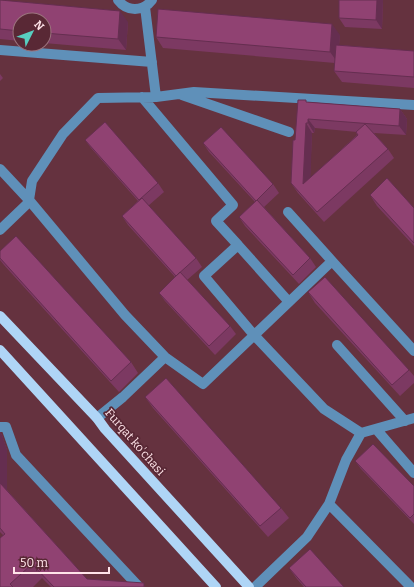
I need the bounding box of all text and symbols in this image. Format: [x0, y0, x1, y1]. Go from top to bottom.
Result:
north arrow [12, 12, 52, 52]
text: N [31, 18, 47, 34]
street label: Furqat ko'chasi [102, 406, 168, 479]
scale bar [14, 549, 109, 575]
text: 50 m [20, 556, 49, 570]

